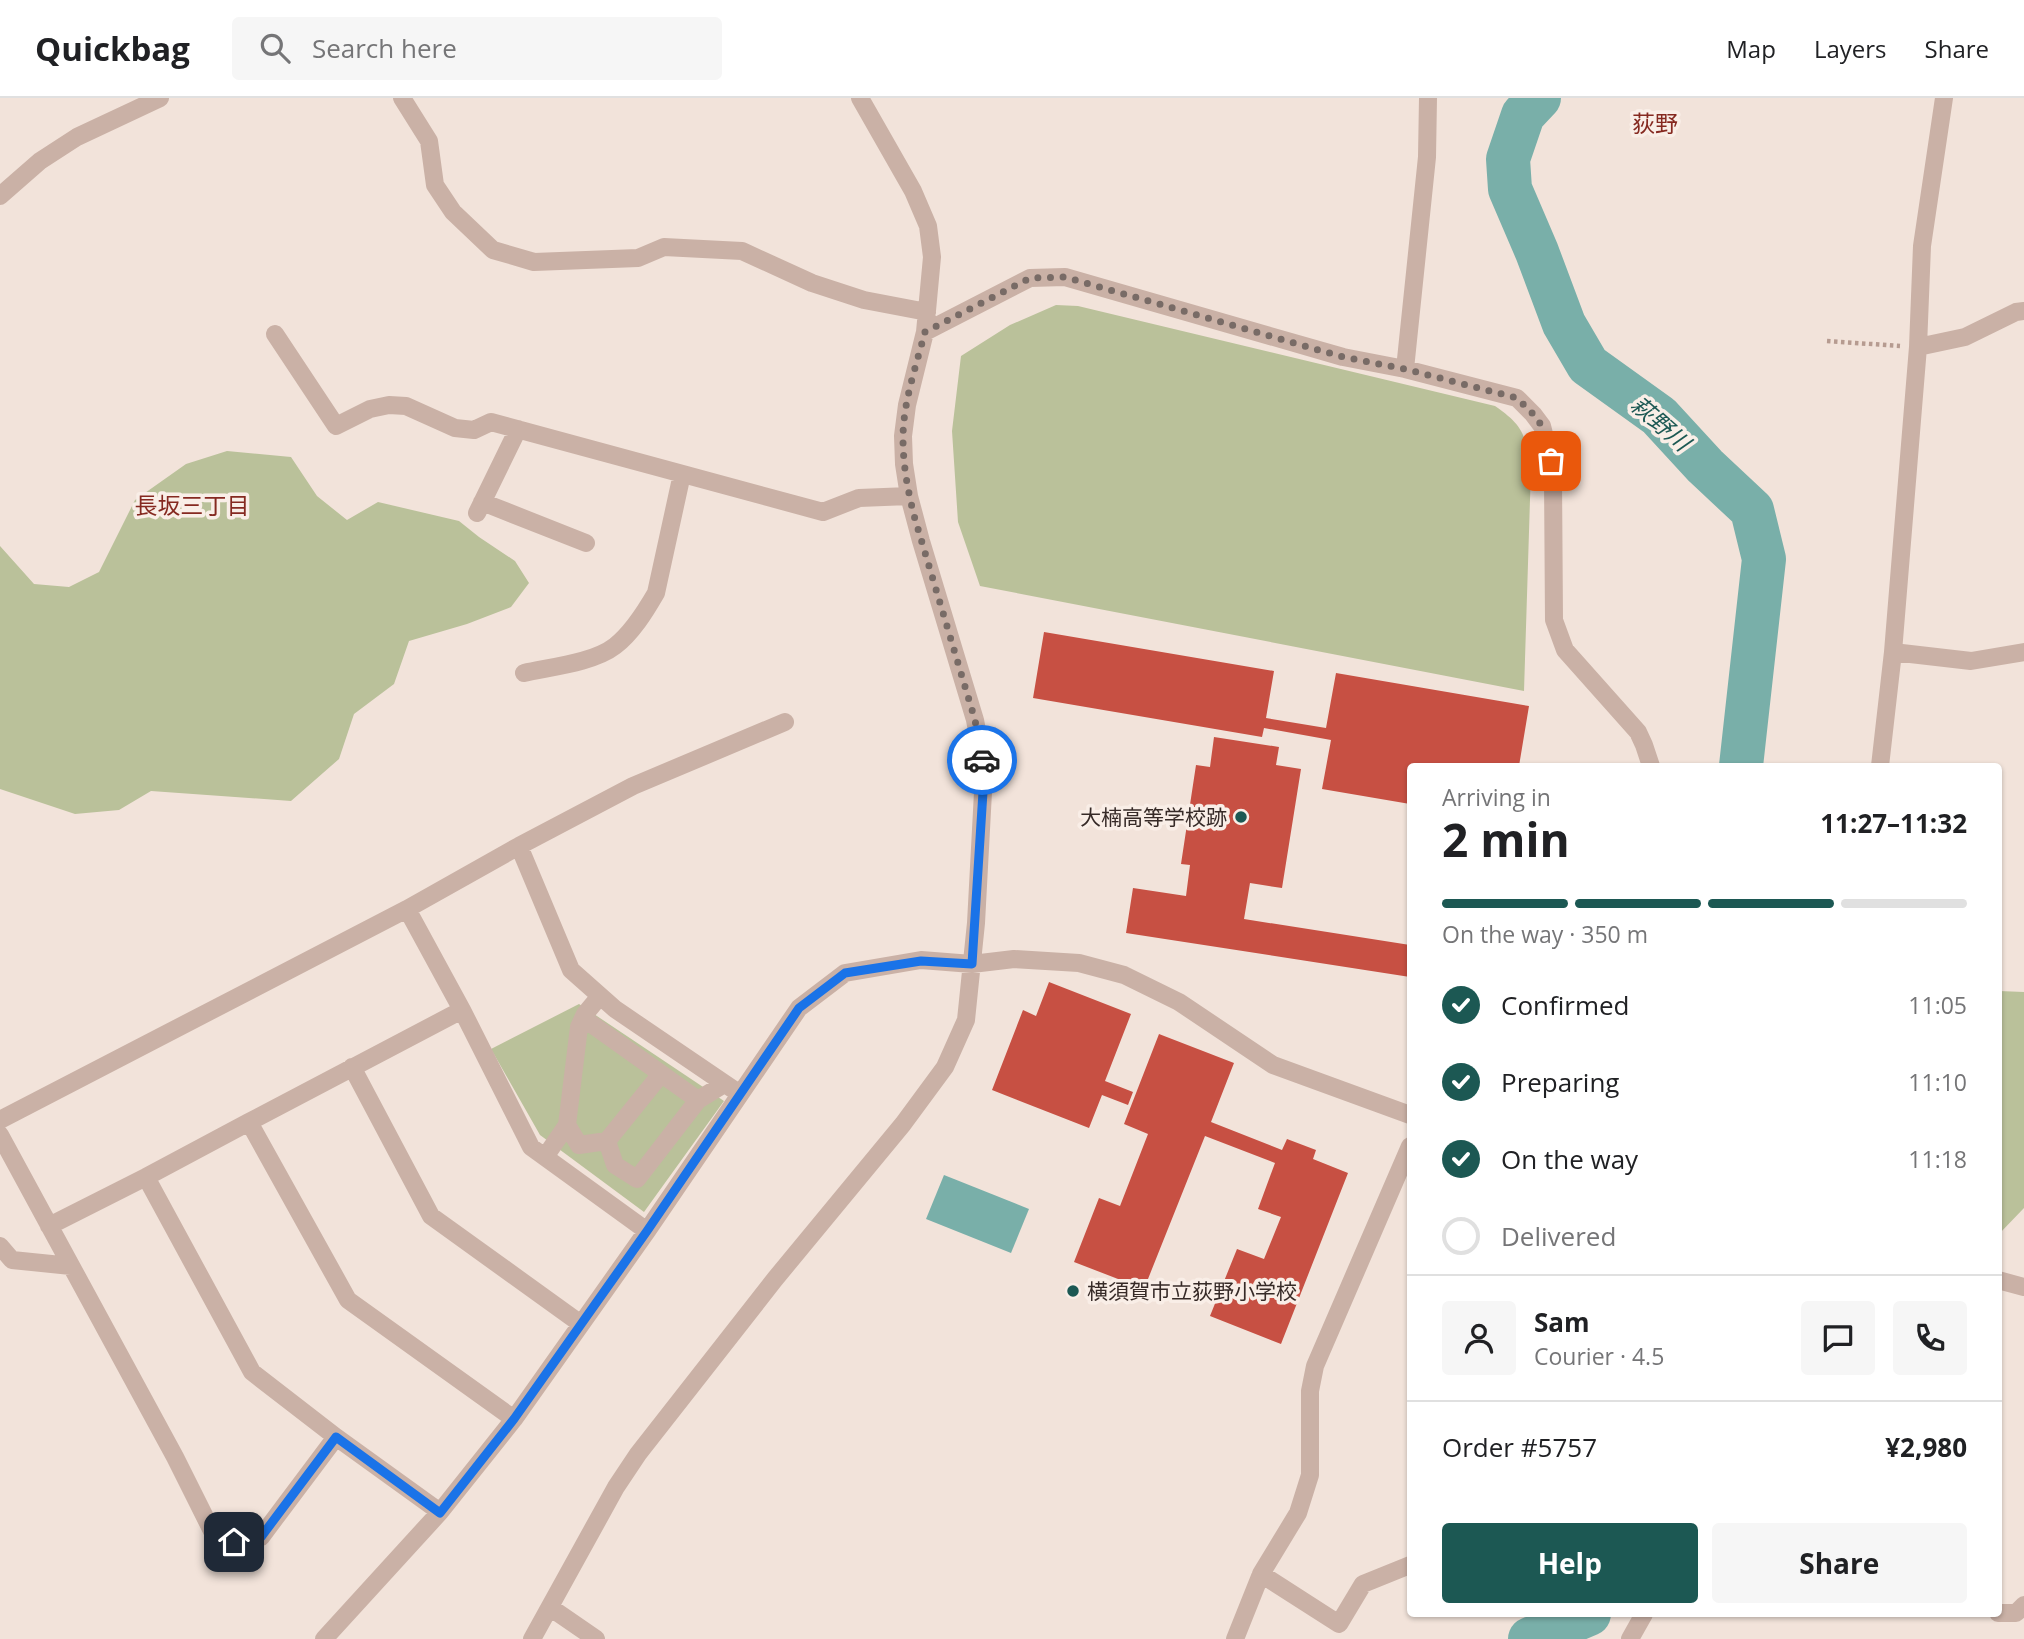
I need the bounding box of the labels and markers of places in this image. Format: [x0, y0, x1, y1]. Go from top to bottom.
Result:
pin [1521, 431, 1581, 491]
place label: 大楠高等学校跡 [1080, 803, 1227, 831]
marker: 大楠高等学校跡 [1233, 809, 1249, 825]
place label: 横須賀市立荻野小学校 [1087, 1277, 1297, 1305]
marker: 横須賀市立荻野小学校 [1065, 1283, 1081, 1299]
pin [204, 1512, 264, 1572]

